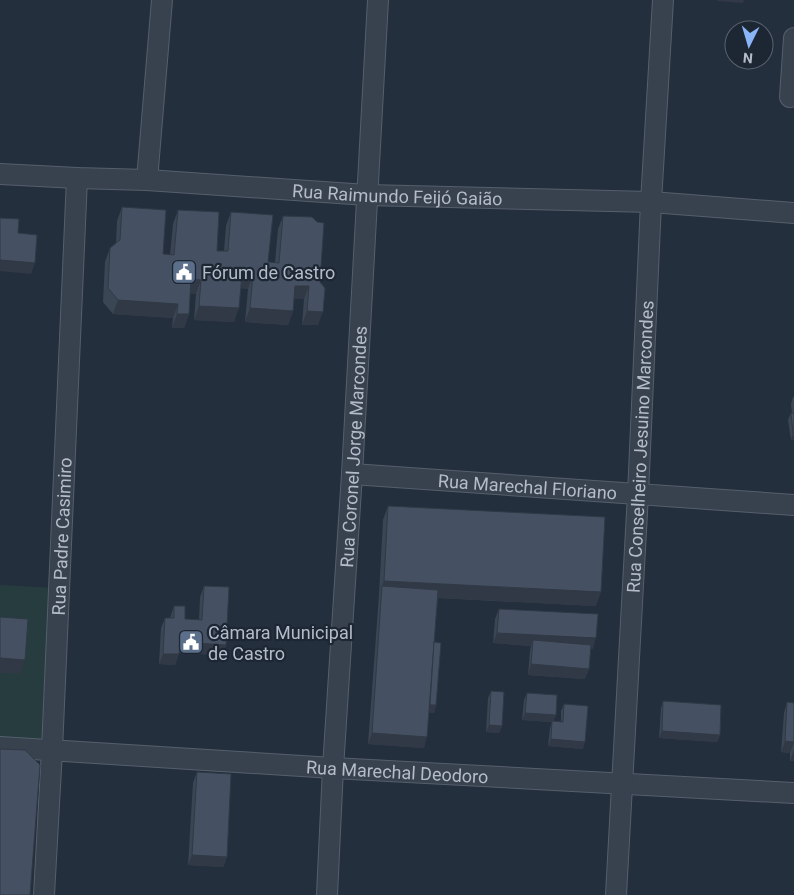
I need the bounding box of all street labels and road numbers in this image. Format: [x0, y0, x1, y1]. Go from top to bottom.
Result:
street label: Rua Raimundo Feijó Gaião [292, 179, 503, 209]
street label: Rua Conselheiro Jesuino Marcondes [622, 300, 657, 593]
street label: Rua Coronel Jorge Marcondes [335, 325, 371, 568]
street label: Rua Padre Casimiro [47, 457, 75, 616]
street label: Rua Marechal Floriano [437, 470, 618, 503]
street label: Rua Marechal Deodoro [305, 756, 489, 787]

